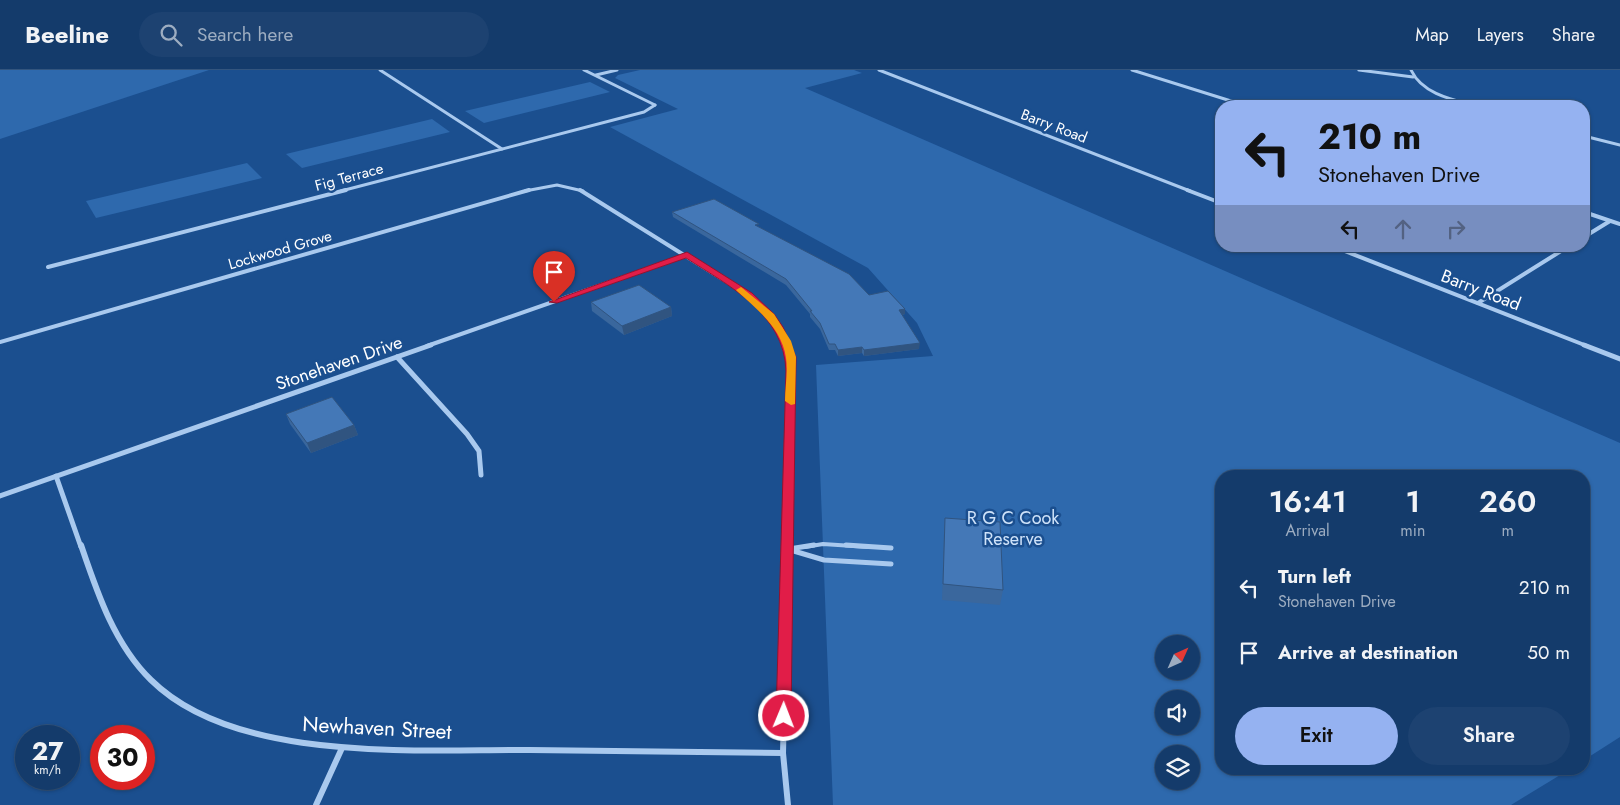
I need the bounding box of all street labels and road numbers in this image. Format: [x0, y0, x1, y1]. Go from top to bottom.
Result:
street label: Barry Road [1017, 103, 1091, 149]
street label: Fig Terrace [312, 157, 386, 197]
street label: Lockwood Grove [226, 225, 335, 275]
street label: Barry Road [1437, 263, 1525, 317]
street label: Stonehaven Drive [272, 329, 406, 397]
street label: Newhaven Street [302, 709, 452, 747]

